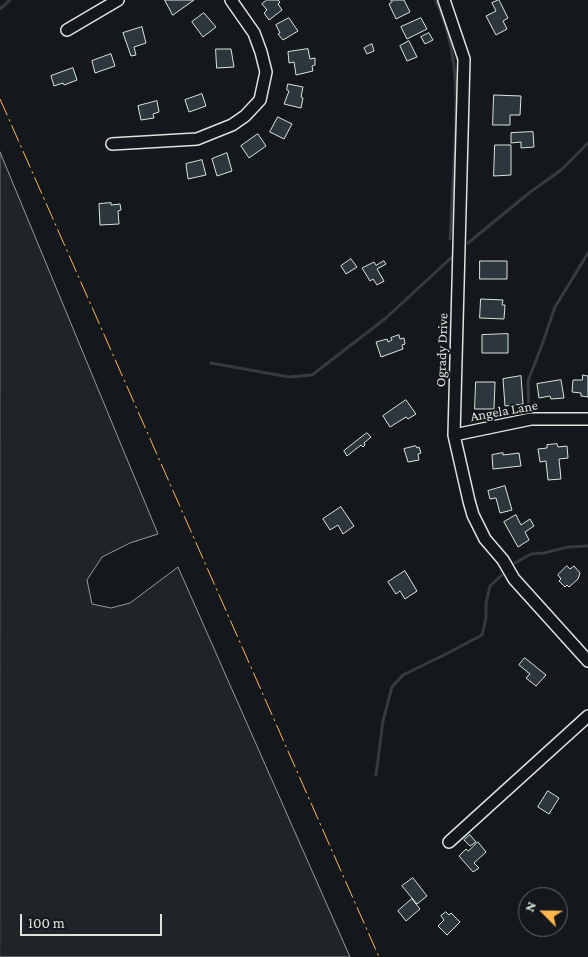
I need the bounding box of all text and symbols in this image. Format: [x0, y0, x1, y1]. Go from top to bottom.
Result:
street label: Ogrady Drive [432, 313, 452, 387]
street label: Angela Lane [469, 397, 539, 425]
north arrow [518, 887, 568, 937]
text: N [521, 899, 539, 914]
scale bar [22, 904, 165, 936]
text: 100 m [28, 915, 65, 931]

